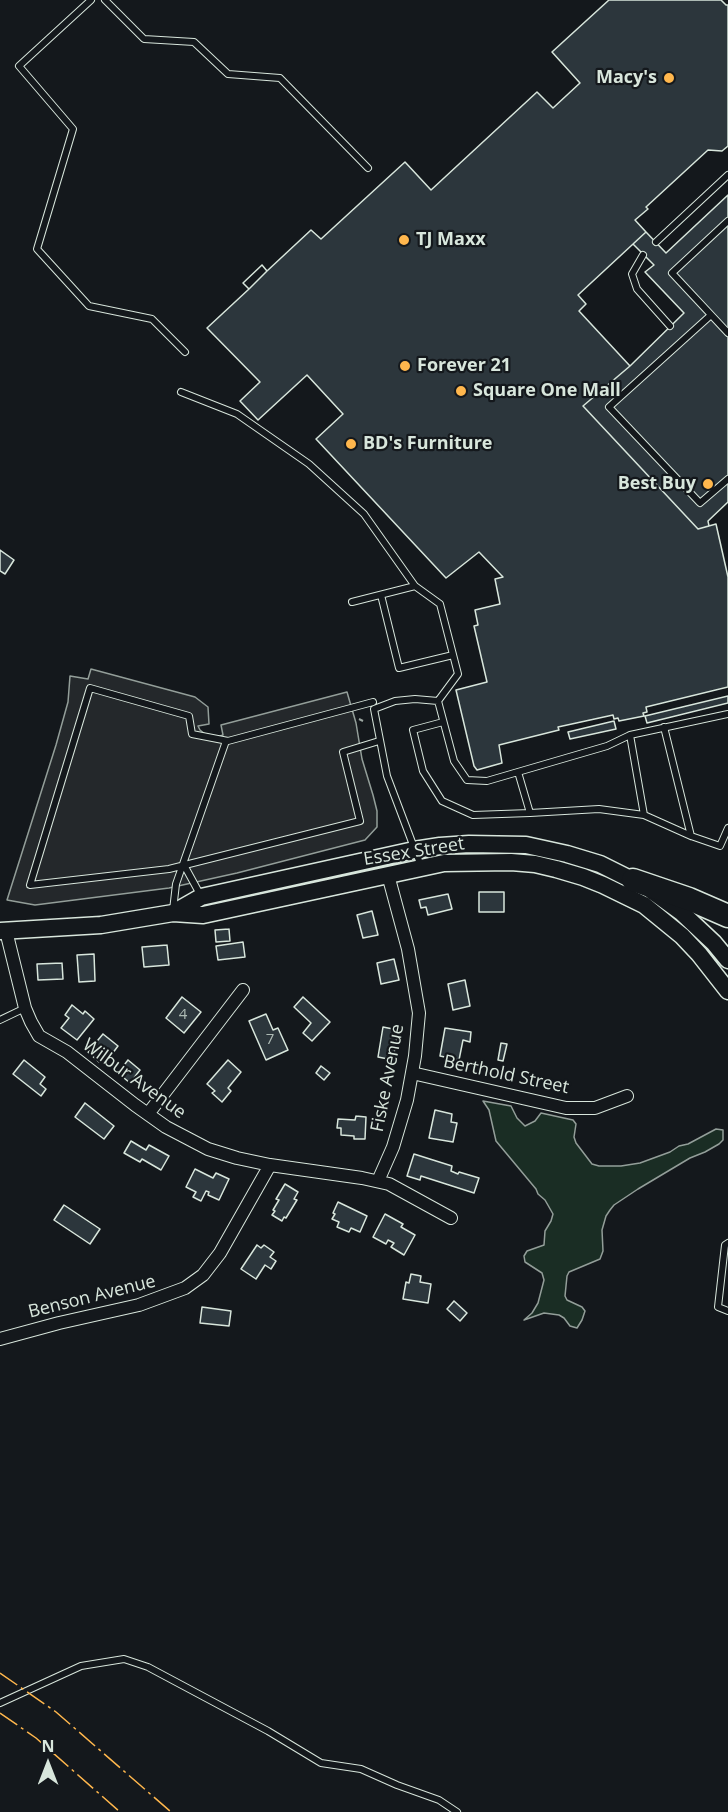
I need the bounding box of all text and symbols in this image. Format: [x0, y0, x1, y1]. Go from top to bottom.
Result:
place label: Macy's [596, 67, 657, 89]
marker: Macy's [662, 71, 676, 85]
place label: TJ Maxx [416, 229, 486, 251]
marker: TJ Maxx [397, 233, 411, 247]
place label: Forever 21 [417, 355, 511, 377]
marker: Forever 21 [398, 359, 412, 373]
place label: Square One Mall [473, 380, 621, 402]
marker: Square One Mall [454, 384, 468, 398]
place label: BD's Furniture [363, 433, 492, 455]
marker: BD's Furniture [344, 437, 358, 451]
place label: Best Buy [618, 473, 696, 495]
marker: Best Buy [701, 477, 715, 491]
street label: Essex Street [362, 833, 466, 871]
house number: 4 [179, 1006, 187, 1024]
street label: Fiske Avenue [367, 1022, 409, 1134]
house number: 7 [266, 1031, 274, 1049]
street label: Wilbur Avenue [78, 1034, 190, 1124]
street label: Berthold Street [441, 1051, 571, 1099]
street label: Benson Avenue [26, 1271, 158, 1323]
north arrow [18, 1734, 78, 1794]
text: N [41, 1735, 55, 1757]

